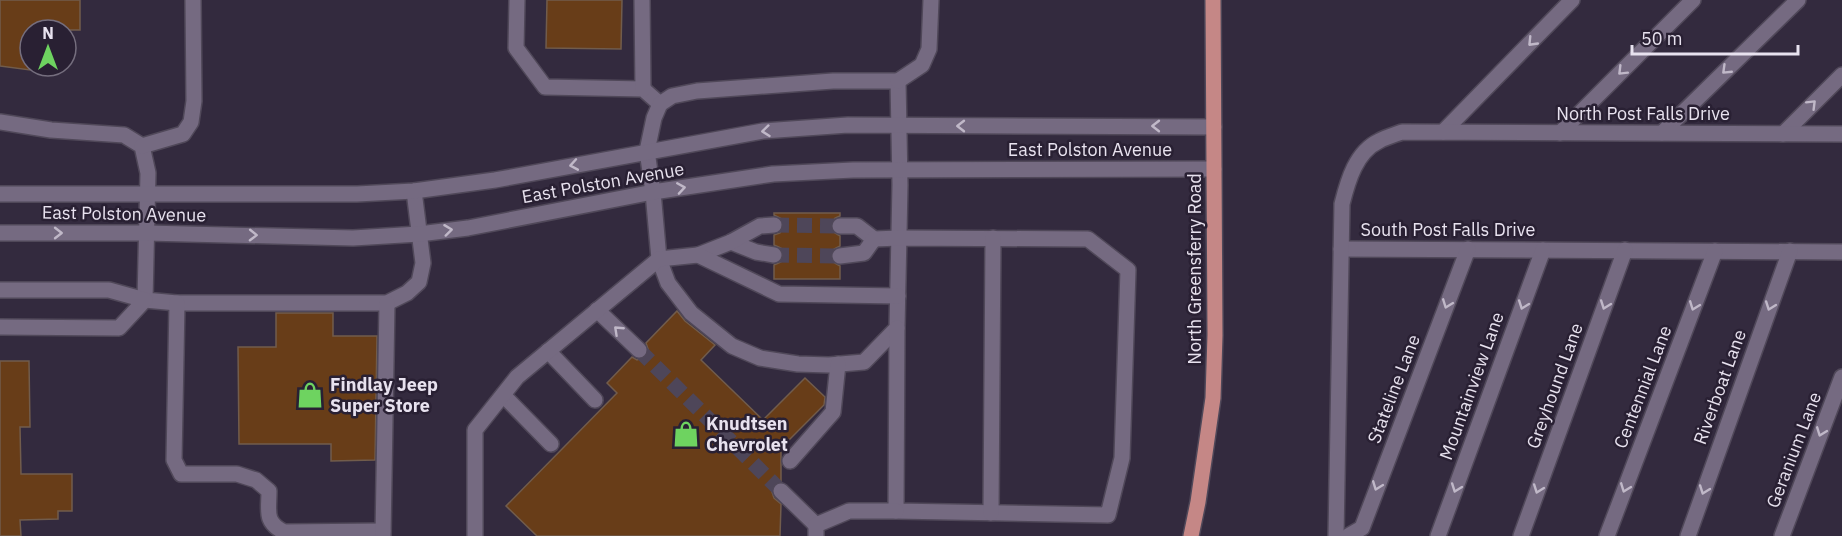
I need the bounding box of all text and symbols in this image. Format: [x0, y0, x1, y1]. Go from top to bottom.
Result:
north arrow [18, 18, 78, 78]
scale bar [1632, 18, 1798, 56]
text: N [42, 23, 54, 43]
text: 50 m [1641, 27, 1683, 50]
one-way arrow [1528, 34, 1539, 45]
one-way arrow [1723, 63, 1734, 74]
one-way arrow [1618, 64, 1628, 75]
one-way arrow [1805, 101, 1816, 112]
street label: North Post Falls Drive [1556, 102, 1730, 125]
one-way arrow [956, 120, 965, 132]
one-way arrow [1151, 120, 1160, 133]
one-way arrow [761, 124, 770, 137]
street label: East Polston Avenue [1008, 138, 1172, 161]
street label: East Polston Avenue [520, 157, 686, 208]
one-way arrow [569, 158, 578, 170]
street label: North Greensferry Road [1183, 173, 1206, 365]
one-way arrow [677, 182, 686, 194]
street label: East Polston Avenue [42, 201, 207, 226]
street label: South Post Falls Drive [1361, 218, 1536, 241]
one-way arrow [444, 225, 453, 237]
one-way arrow [54, 227, 63, 239]
one-way arrow [249, 229, 258, 242]
one-way arrow [1442, 298, 1454, 309]
one-way arrow [1518, 299, 1530, 310]
one-way arrow [1599, 299, 1612, 310]
one-way arrow [1689, 300, 1702, 310]
one-way arrow [1765, 300, 1777, 311]
street label: Mountainview Lane [1434, 309, 1509, 463]
street label: Greyhound Lane [1521, 320, 1588, 452]
street label: Centennial Lane [1609, 322, 1677, 452]
one-way arrow [614, 326, 624, 337]
street label: Riverboat Lane [1688, 326, 1751, 447]
street label: Stateline Lane [1362, 331, 1425, 447]
place label: Findlay Jeep Super Store [330, 373, 438, 417]
shop icon: Findlay Jeep Super Store [295, 380, 325, 410]
street label: Geranium Lane [1761, 389, 1826, 511]
place label: Knudtsen Chevrolet [706, 412, 788, 456]
shop icon: Knudtsen Chevrolet [671, 419, 701, 449]
one-way arrow [1816, 426, 1829, 437]
one-way arrow [1372, 480, 1385, 491]
one-way arrow [1450, 482, 1463, 493]
one-way arrow [1620, 482, 1633, 493]
one-way arrow [1533, 483, 1546, 493]
one-way arrow [1699, 484, 1712, 495]

